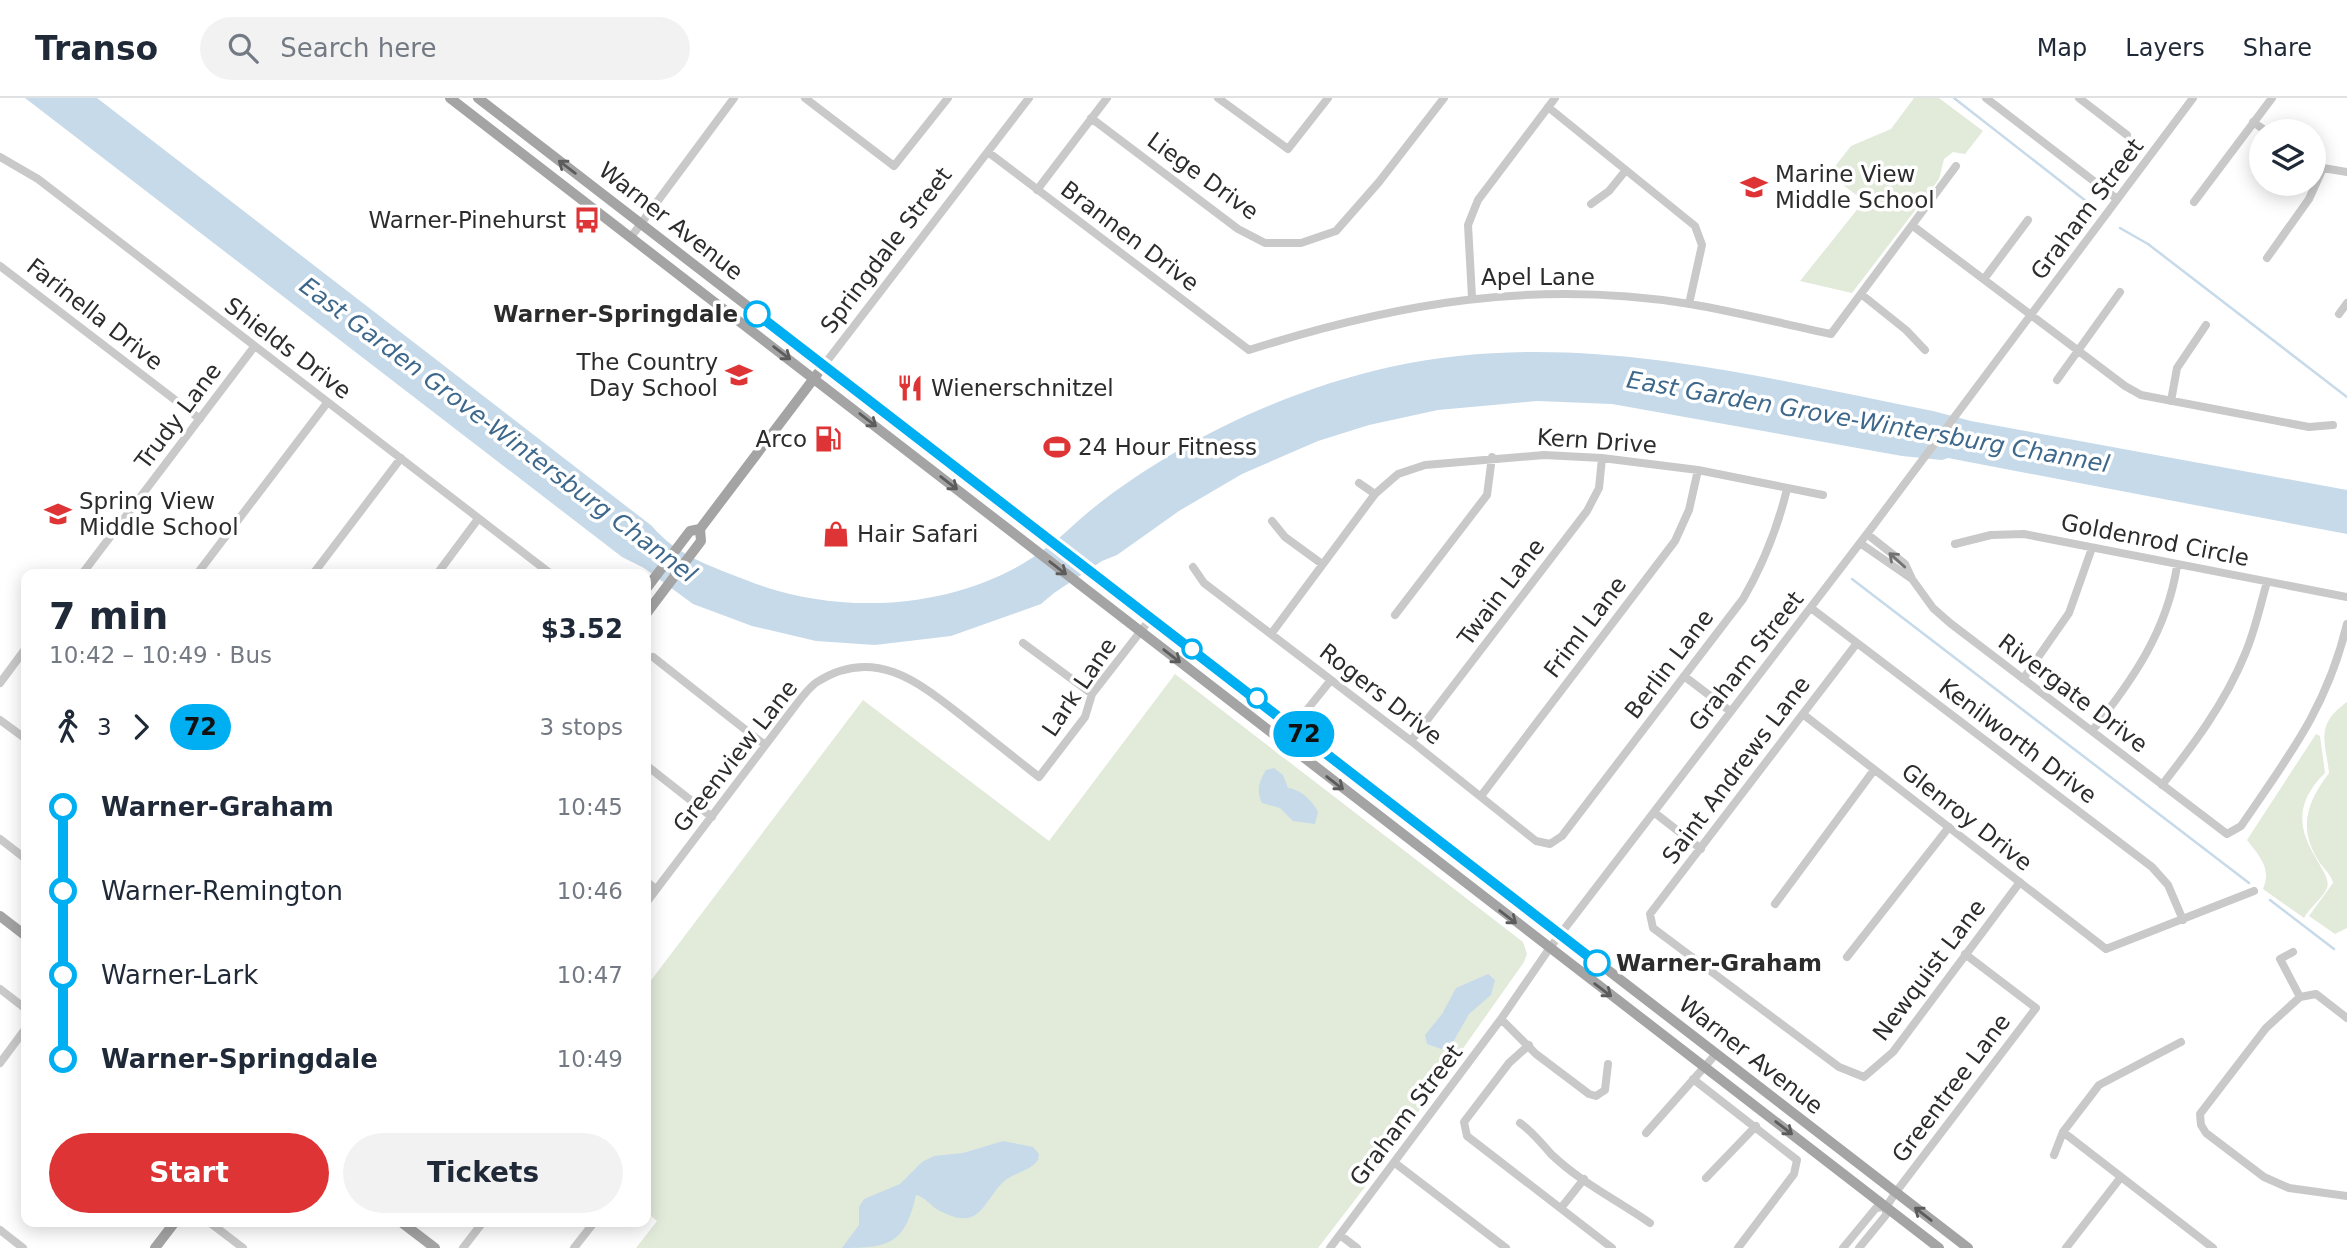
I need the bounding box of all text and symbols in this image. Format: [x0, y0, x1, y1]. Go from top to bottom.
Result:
search box [200, 17, 690, 80]
text: Transo [35, 29, 158, 68]
icon: search [224, 29, 262, 67]
text: Search here [280, 33, 436, 63]
text: Map [2037, 34, 2087, 62]
text: Layers [2125, 34, 2205, 62]
text: Share [2243, 34, 2312, 62]
map controls [2249, 119, 2326, 196]
button: layers [2249, 119, 2326, 196]
street label: Liege Drive [1142, 127, 1264, 225]
street label: Graham Street [2026, 133, 2148, 285]
street label: Warner Avenue [594, 157, 748, 285]
one-way arrow [559, 159, 577, 174]
place label: Marine View Middle School [1775, 161, 1935, 213]
street label: Springdale Street [815, 162, 957, 338]
school or university icon: Marine View Middle School [1739, 172, 1769, 202]
street label: Brannen Drive [1056, 176, 1204, 296]
bus stop icon: Warner-Pinehurst [572, 205, 602, 235]
place label: Warner-Pinehurst [368, 207, 566, 233]
street label: Farinella Drive [22, 253, 168, 375]
street label: Apel Lane [1481, 264, 1595, 290]
water label: East Garden Grove-Wintersburg Channel [294, 271, 702, 589]
street label: Shields Drive [220, 292, 356, 404]
place label: Warner-Springdale [493, 301, 738, 327]
marker: Warner-Springdale [744, 301, 770, 327]
one-way arrow [773, 345, 792, 360]
place label: The Country Day School [576, 349, 718, 401]
street label: Trudy Lane [129, 358, 226, 475]
school or university icon: The Country Day School [724, 360, 754, 390]
water label: East Garden Grove-Wintersburg Channel [1624, 366, 2112, 478]
restaurant icon: Wienerschnitzel [895, 373, 925, 403]
place label: Wienerschnitzel [931, 375, 1114, 401]
one-way arrow [859, 412, 877, 427]
fuel station icon: Arco [813, 424, 843, 454]
street label: Kern Drive [1536, 424, 1658, 458]
place label: Arco [756, 426, 807, 452]
sports icon: 24 Hour Fitness [1042, 432, 1072, 462]
place label: 24 Hour Fitness [1078, 434, 1257, 460]
one-way arrow [939, 475, 958, 490]
place label: Spring View Middle School [79, 488, 239, 540]
school or university icon: Spring View Middle School [43, 499, 73, 529]
street label: Goldenrod Circle [2059, 509, 2251, 571]
shop icon: Hair Safari [821, 519, 851, 549]
place label: Hair Safari [857, 521, 978, 547]
street label: Twain Lane [1452, 533, 1550, 651]
one-way arrow [1889, 552, 1907, 569]
one-way arrow [1049, 561, 1067, 576]
street label: Friml Lane [1539, 572, 1631, 682]
street label: Graham Street [1684, 586, 1808, 736]
text: 7 min [49, 594, 168, 638]
street label: Berlin Lane [1620, 604, 1718, 724]
text: $3.52 [541, 614, 623, 644]
street label: Rivergate Drive [1993, 629, 2153, 757]
street label: Lark Lane [1037, 633, 1121, 741]
street label: Rogers Drive [1315, 638, 1447, 750]
unlabelled marker [1182, 639, 1202, 659]
text: 10:42 – 10:49 · Bus [49, 642, 272, 668]
one-way arrow [1162, 648, 1180, 663]
street label: Saint Andrews Lane [1657, 671, 1815, 869]
street label: Kenilworth Drive [1934, 673, 2102, 809]
street label: Greenview Lane [668, 675, 802, 837]
unlabelled marker [1247, 688, 1267, 708]
icon: walk [49, 708, 87, 746]
icon: forward [122, 708, 160, 746]
line badge: 72 [1272, 711, 1336, 757]
text: 72 [184, 713, 217, 741]
text: 3 [97, 714, 112, 740]
text: 3 stops [539, 714, 623, 740]
text: 72 [1287, 720, 1321, 748]
street label: Glenroy Drive [1897, 758, 2037, 876]
one-way arrow [1325, 776, 1344, 791]
text: Warner-Graham [101, 792, 334, 822]
text: 10:45 [557, 794, 623, 820]
text: Warner-Remington [101, 876, 343, 906]
text: 10:46 [557, 878, 623, 904]
street label: Newquist Lane [1868, 894, 1990, 1046]
one-way arrow [1499, 910, 1517, 925]
marker: Warner-Graham [1584, 950, 1610, 976]
place label: Warner-Graham [1616, 950, 1822, 976]
text: Warner-Lark [101, 960, 258, 990]
text: 10:47 [557, 962, 623, 988]
one-way arrow [1594, 982, 1612, 997]
street label: Warner Avenue [1674, 991, 1828, 1119]
street label: Greentree Lane [1887, 1009, 2015, 1167]
street label: Graham Street [1345, 1039, 1467, 1191]
text: Warner-Springdale [101, 1044, 378, 1074]
text: 10:49 [557, 1046, 623, 1072]
one-way arrow [1775, 1120, 1793, 1135]
button: Start [49, 1133, 329, 1213]
button: Tickets [343, 1133, 623, 1213]
one-way arrow [1915, 1206, 1933, 1221]

